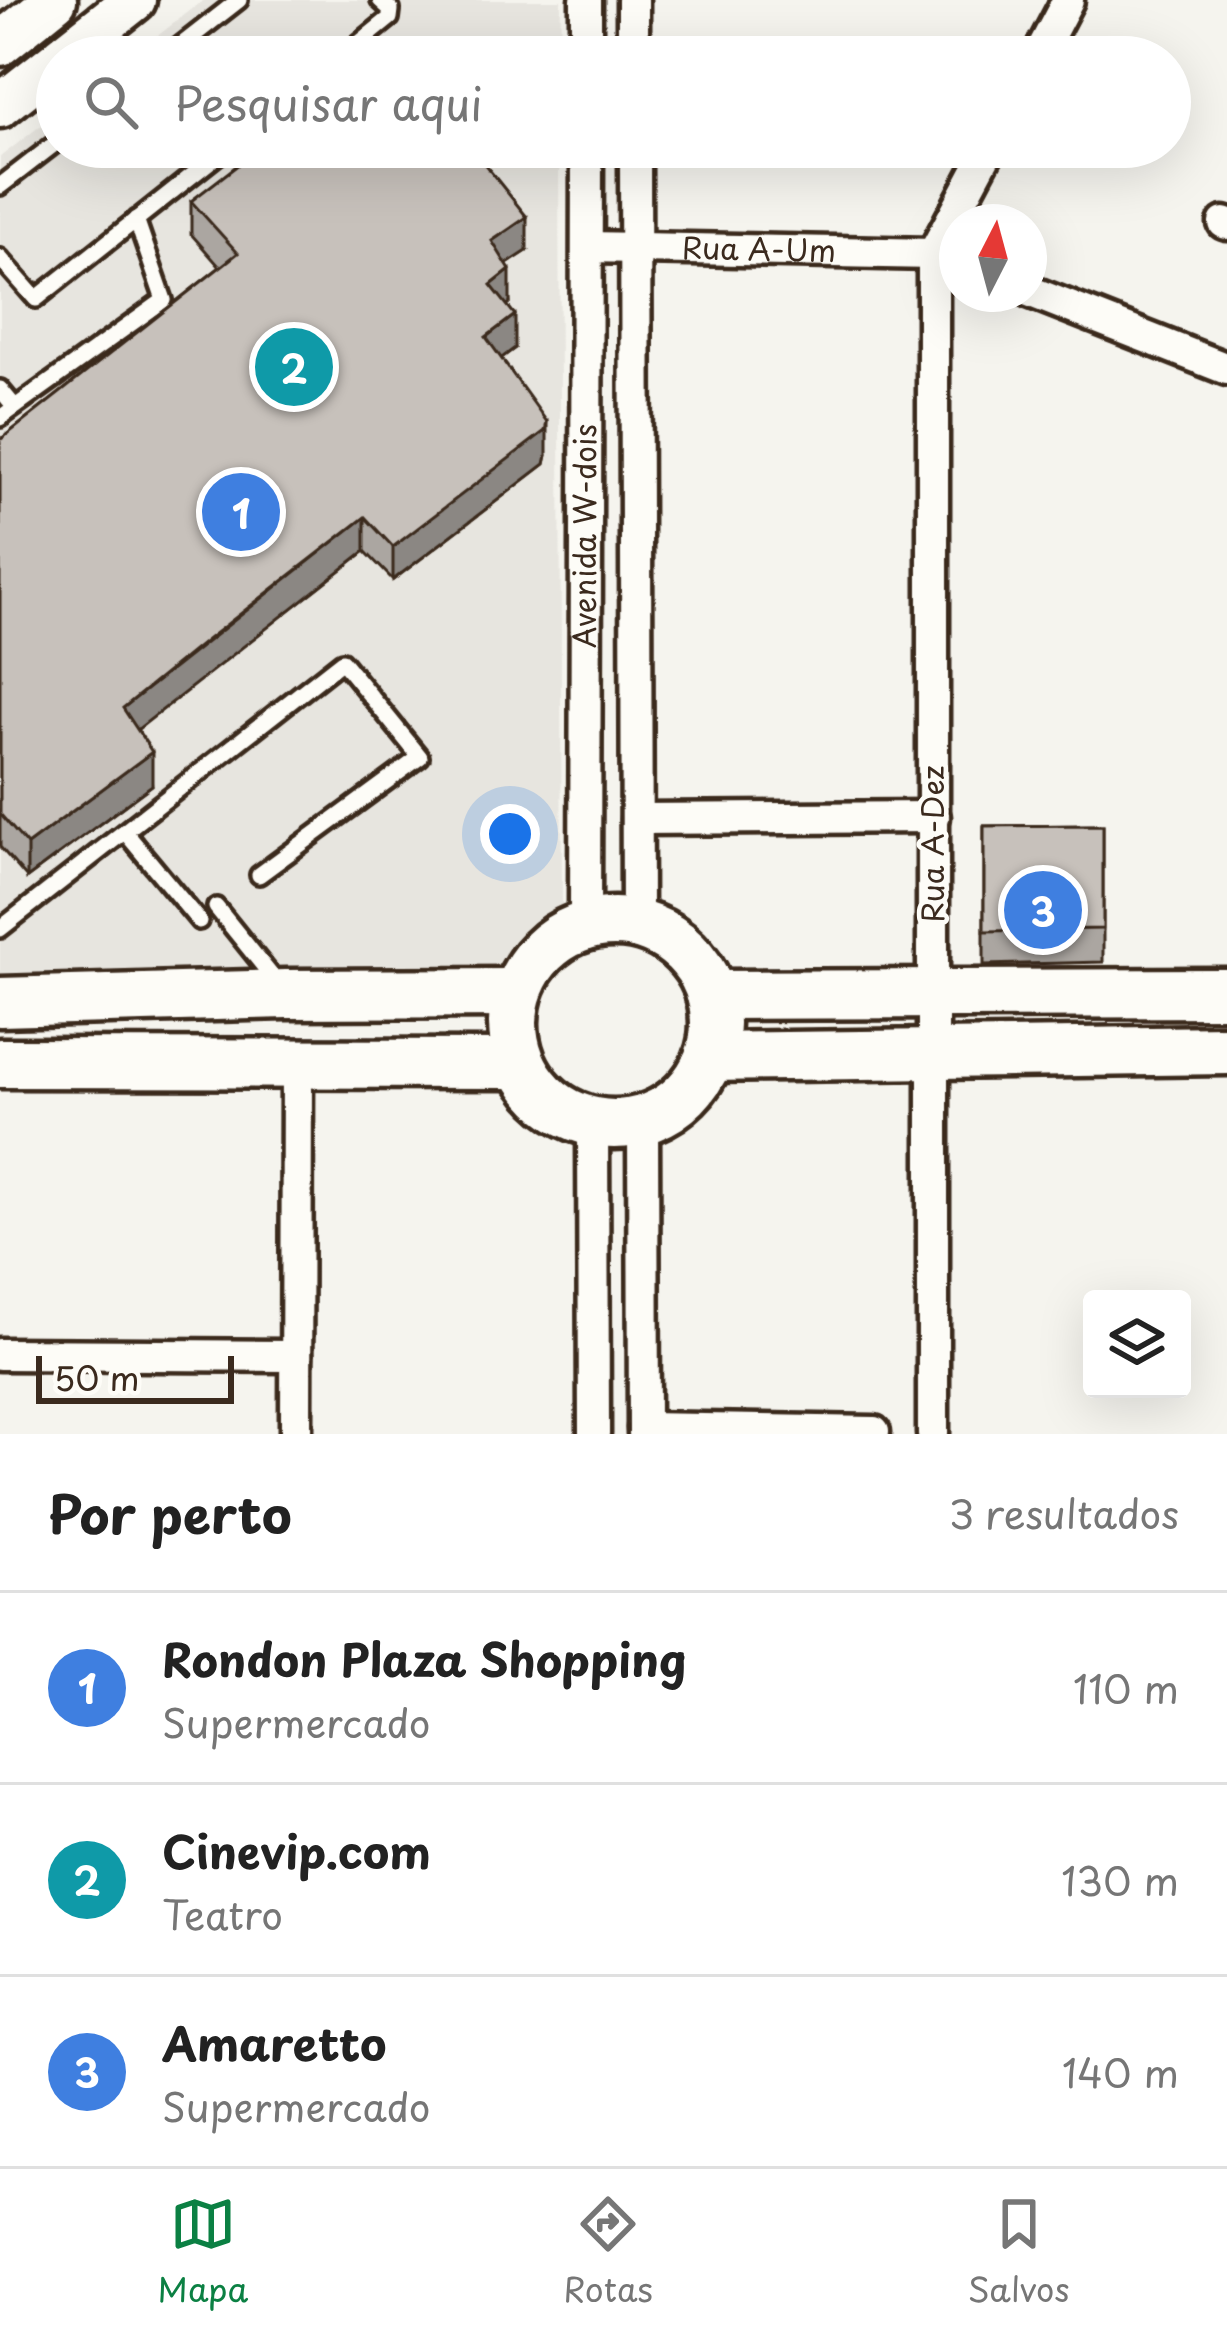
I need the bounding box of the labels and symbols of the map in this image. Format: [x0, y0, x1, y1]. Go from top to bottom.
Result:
north arrow [939, 204, 1047, 312]
street label: Rua A-Um [682, 224, 836, 272]
pin: 2 [255, 322, 333, 412]
street label: Avenida W-dois [561, 424, 606, 648]
pin: 1 [202, 467, 280, 557]
street label: Rua A-Dez [909, 766, 954, 922]
your location [480, 804, 540, 864]
pin: 3 [1004, 865, 1082, 955]
scale bar [36, 1350, 234, 1403]

